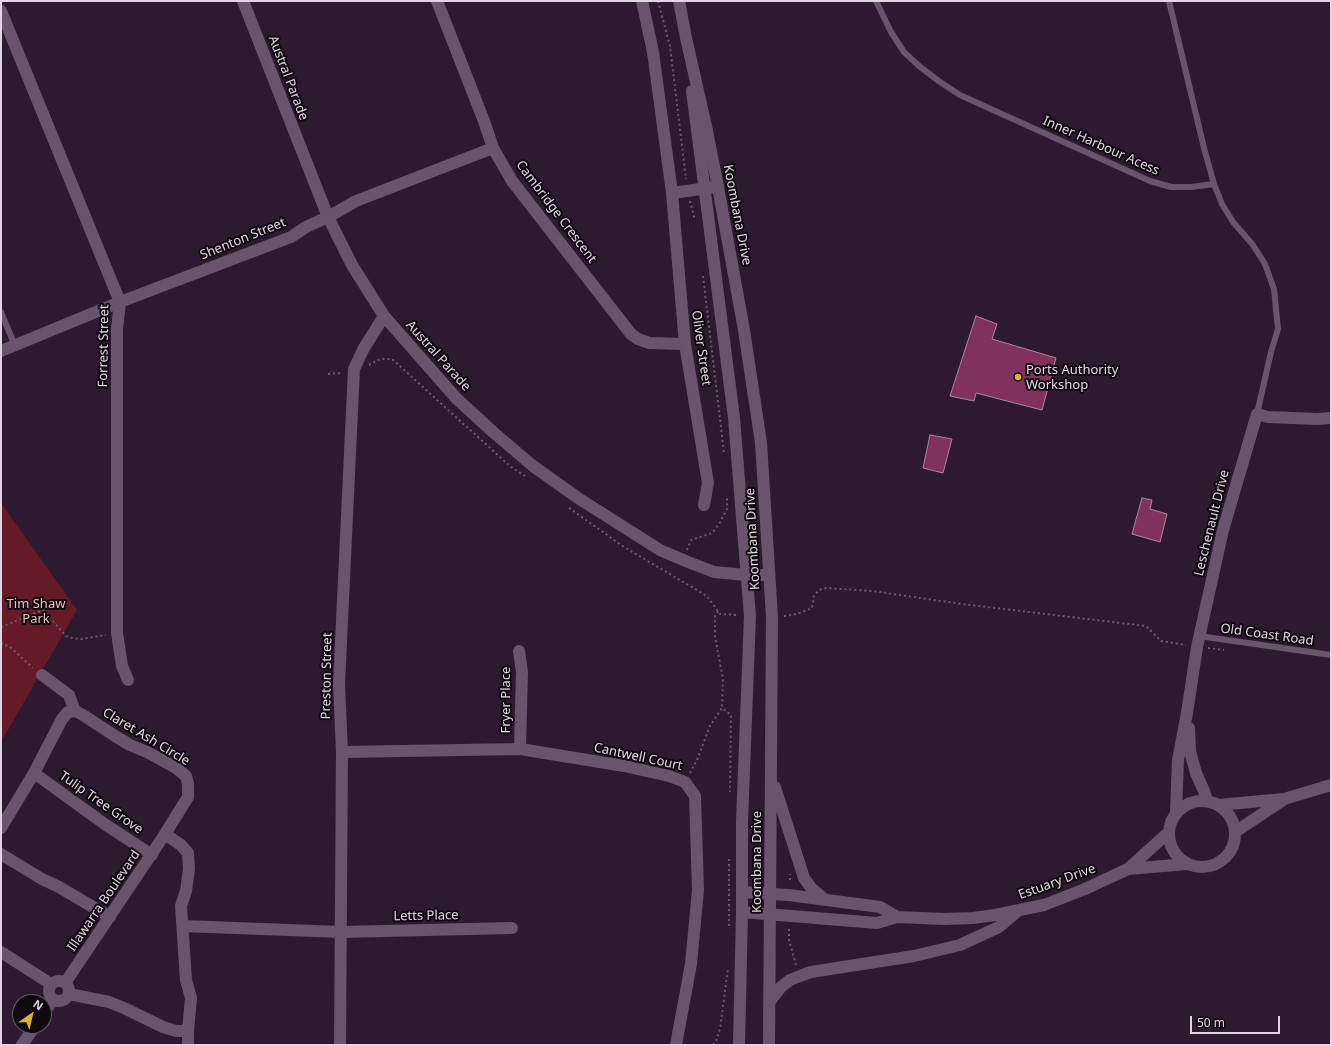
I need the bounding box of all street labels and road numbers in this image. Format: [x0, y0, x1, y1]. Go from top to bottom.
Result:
street label: Austral Parade [265, 34, 311, 122]
street label: Inner Harbour Acess [1040, 113, 1162, 179]
street label: Cambridge Crescent [512, 158, 600, 266]
street label: Koombana Drive [720, 163, 754, 267]
street label: Shenton Street [198, 215, 288, 263]
street label: Forrest Street [95, 304, 113, 388]
street label: Oliver Street [688, 309, 714, 387]
street label: Austral Parade [402, 318, 474, 394]
street label: Leschenault Drive [1191, 468, 1233, 578]
street label: Koombana Drive [743, 488, 763, 590]
street label: Old Coast Road [1219, 621, 1315, 649]
street label: Preston Street [318, 632, 336, 720]
street label: Fryer Place [498, 667, 514, 733]
street label: Claret Ash Circle [100, 705, 192, 769]
street label: Cantwell Court [592, 740, 684, 774]
street label: Tulip Tree Grove [56, 768, 146, 838]
street label: Koombana Drive [749, 811, 765, 913]
street label: Illawarra Boulevard [64, 847, 144, 955]
street label: Estuary Drive [1016, 861, 1098, 903]
street label: Letts Place [393, 908, 459, 924]

